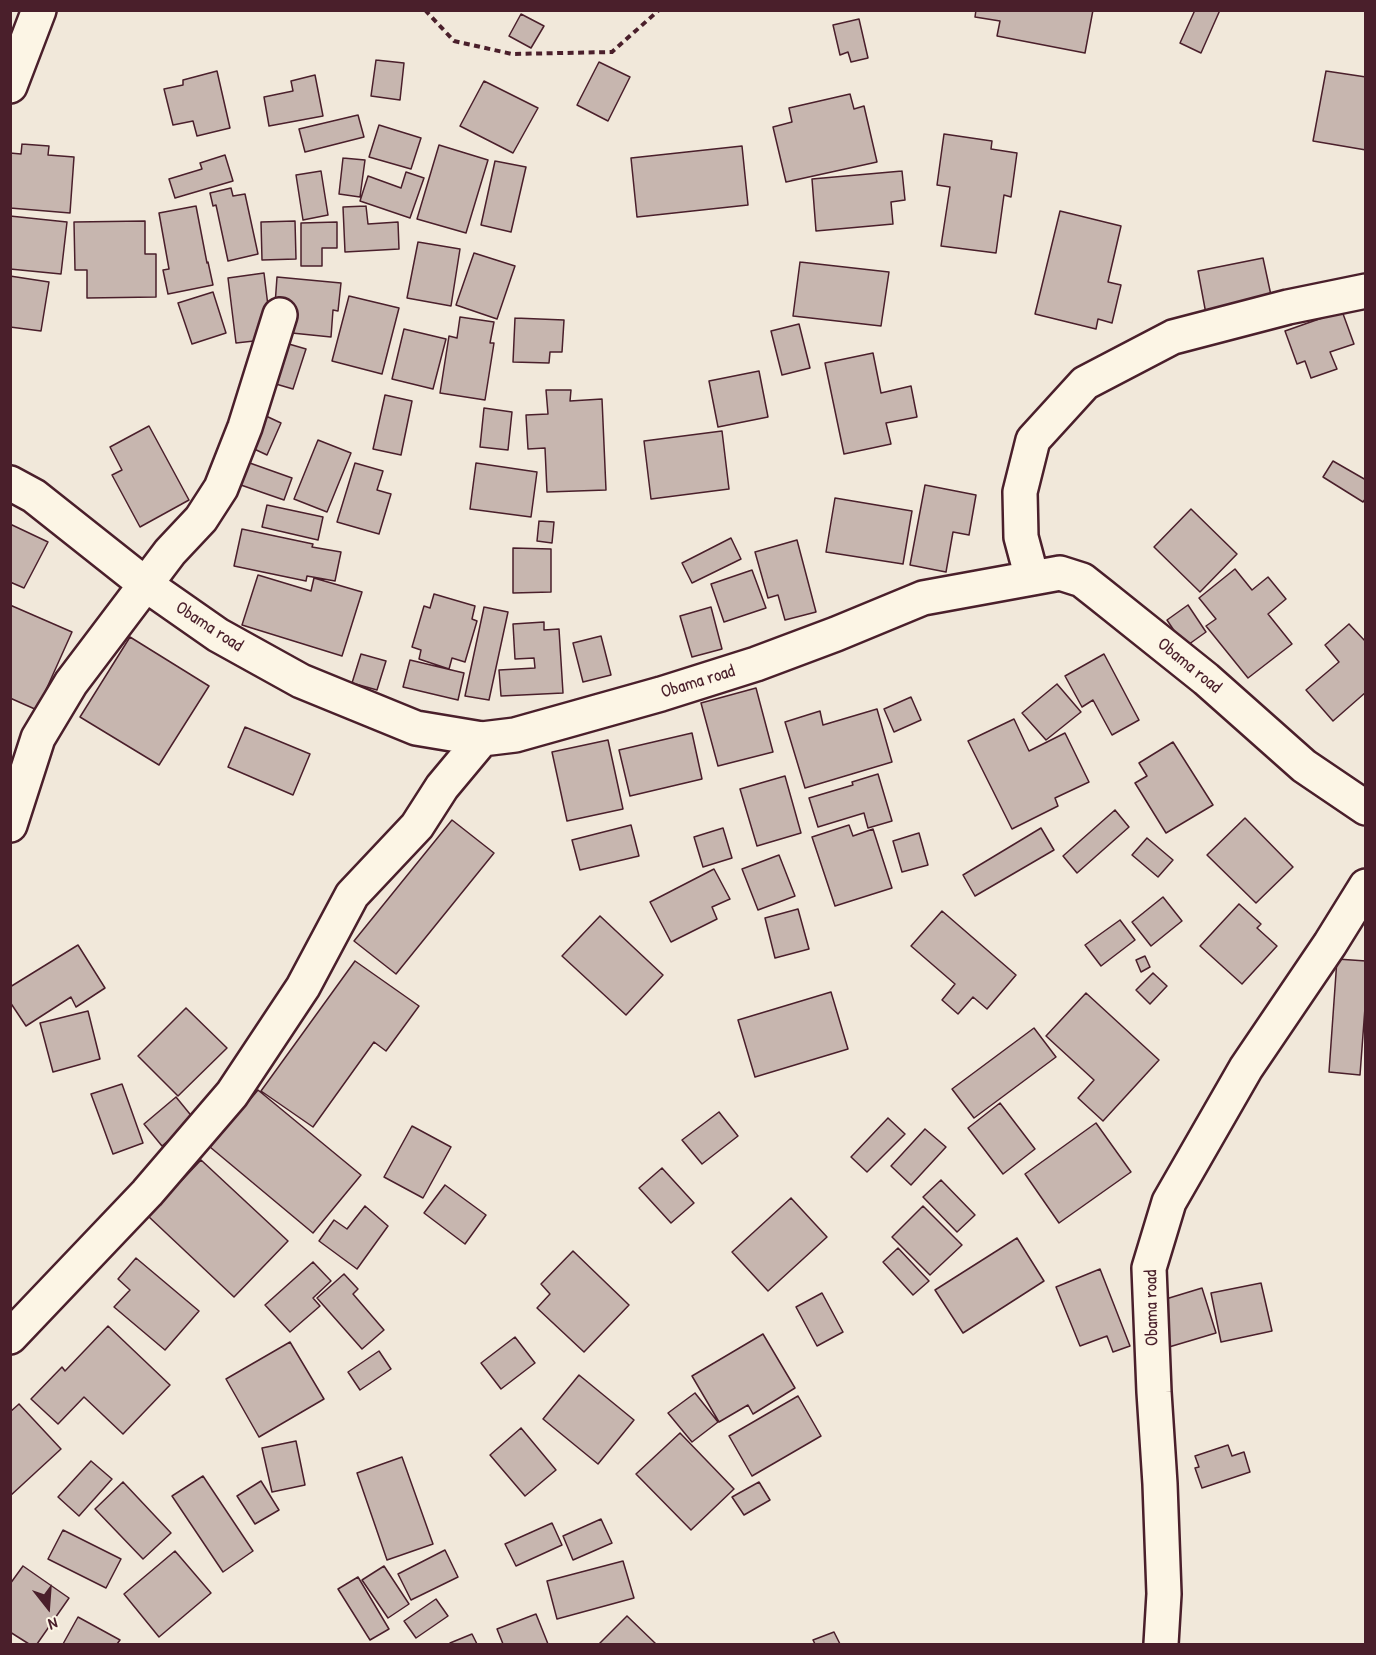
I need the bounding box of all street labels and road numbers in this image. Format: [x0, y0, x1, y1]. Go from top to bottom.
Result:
street label: Obama road [171, 597, 247, 657]
street label: Obama road [1153, 634, 1225, 698]
street label: Obama road [658, 661, 738, 703]
street label: Obama road [1141, 1270, 1163, 1346]

